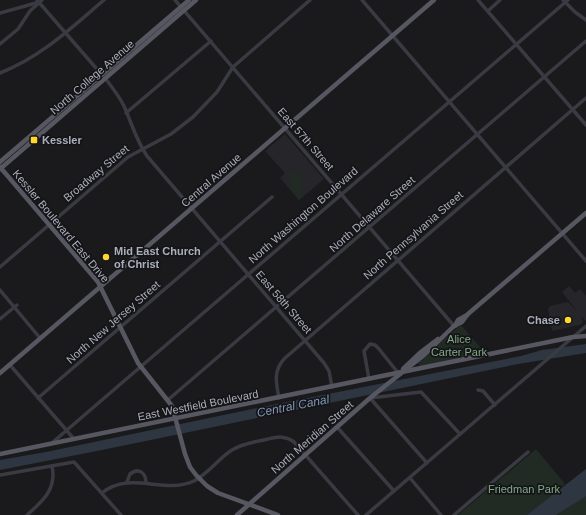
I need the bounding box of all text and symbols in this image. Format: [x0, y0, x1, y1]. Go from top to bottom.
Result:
street label: North College Avenue [48, 37, 136, 117]
street label: East 57th Street [276, 105, 336, 173]
place label: Kessler [42, 134, 82, 146]
marker: Kessler [29, 135, 39, 145]
street label: Broadway Street [61, 142, 131, 204]
street label: Central Avenue [179, 151, 243, 209]
street label: North Washington Boulevard [246, 164, 360, 266]
street label: Kessler Boulevard East Drive [10, 167, 112, 285]
street label: North Delaware Street [327, 174, 417, 254]
street label: North Pennsylvania Street [361, 189, 465, 281]
place label: Mid East Church of Christ [114, 245, 201, 270]
marker: Mid East Church of Christ [101, 252, 111, 262]
street label: East 58th Street [254, 268, 314, 336]
street label: North New Jersey Street [64, 278, 162, 366]
place label: Chase [527, 314, 560, 326]
marker: Chase [563, 315, 573, 325]
park label: Alice Carter Park [431, 333, 488, 358]
street label: East Westfield Boulevard [137, 387, 259, 423]
water label: Central Canal [256, 392, 331, 420]
street label: North Meridian Street [269, 398, 355, 476]
park label: Friedman Park [488, 483, 561, 495]

